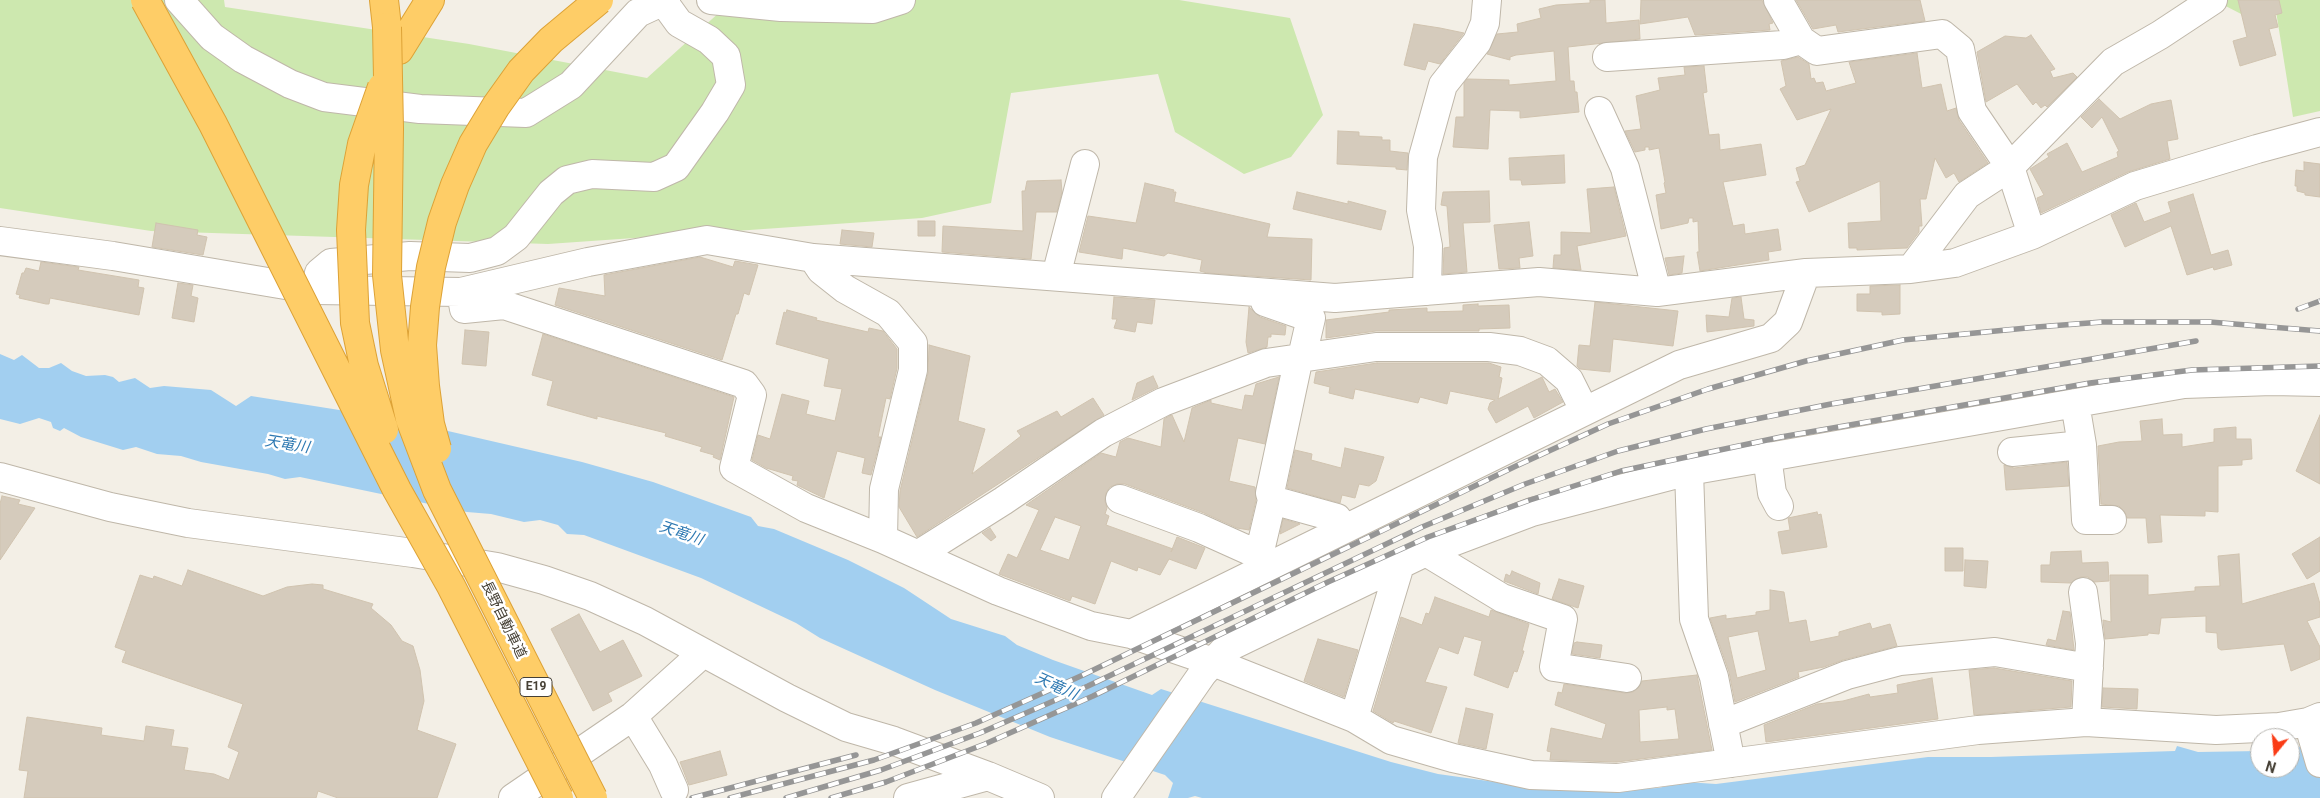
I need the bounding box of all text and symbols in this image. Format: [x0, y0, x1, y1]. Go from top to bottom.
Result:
water label: 天竜川 [263, 433, 311, 457]
water label: 天竜川 [657, 518, 705, 550]
street label: 長野自動車道 [477, 579, 529, 661]
water label: 天竜川 [1032, 670, 1080, 704]
road number: E19 [520, 678, 552, 696]
north arrow [2250, 728, 2300, 778]
text: N [2264, 757, 2278, 775]

